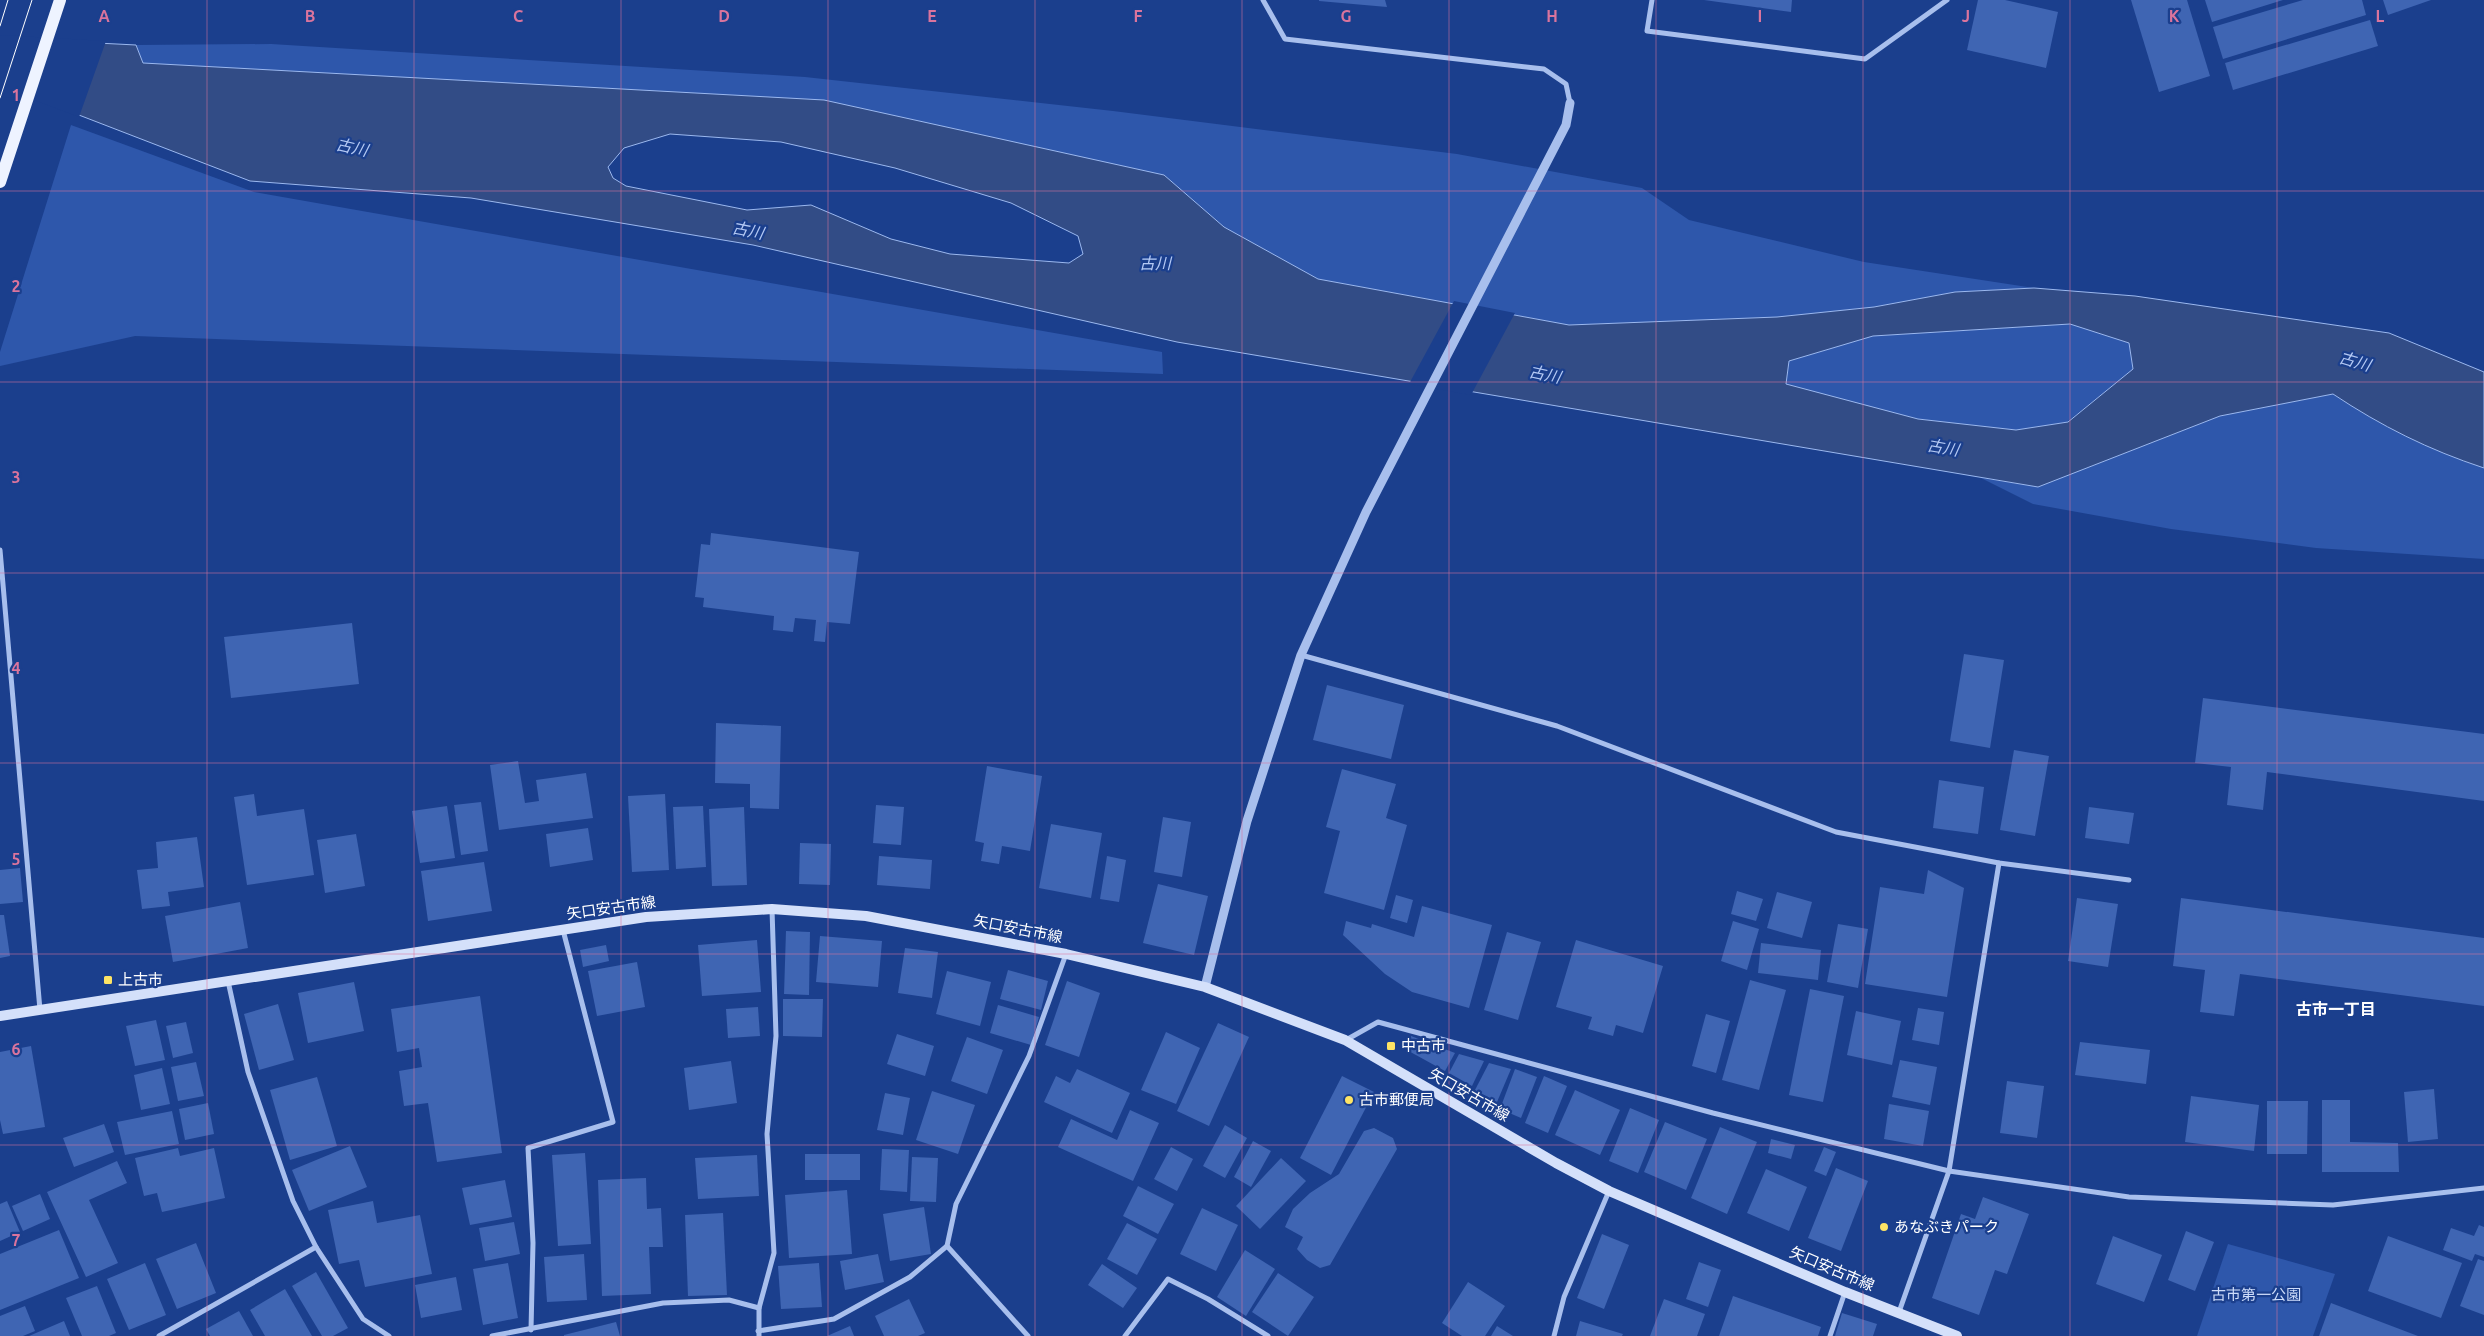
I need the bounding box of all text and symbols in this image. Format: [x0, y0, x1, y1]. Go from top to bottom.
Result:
text: A [98, 7, 110, 25]
text: B [305, 7, 315, 25]
text: C [513, 7, 523, 25]
text: D [718, 7, 730, 25]
text: E [927, 7, 937, 25]
text: F [1134, 7, 1143, 25]
text: G [1340, 7, 1352, 25]
text: H [1546, 7, 1558, 25]
text: I [1758, 7, 1762, 25]
text: J [1962, 7, 1970, 25]
text: K [2169, 7, 2180, 25]
text: L [2376, 7, 2385, 25]
text: 1 [11, 86, 21, 104]
water label: 古川 [334, 135, 372, 160]
water label: 古川 [731, 218, 767, 242]
water label: 古川 [1139, 254, 1173, 272]
text: 2 [11, 277, 21, 295]
water label: 古川 [2337, 348, 2375, 375]
water label: 古川 [1527, 362, 1564, 387]
water label: 古川 [1926, 435, 1962, 459]
text: 3 [11, 468, 21, 486]
text: 4 [11, 659, 21, 677]
text: 5 [11, 850, 21, 868]
street label: 矢口安古市線 [565, 893, 657, 922]
street label: 矢口安古市線 [972, 912, 1064, 945]
place label: 上古市 [118, 971, 163, 988]
marker: 上古市 [102, 974, 114, 986]
district label: 古市一丁目 [2296, 1000, 2376, 1018]
place label: 中古市 [1401, 1037, 1446, 1054]
text: 6 [11, 1040, 21, 1058]
marker: 中古市 [1385, 1040, 1397, 1052]
street label: 矢口安古市線 [1426, 1065, 1512, 1124]
place label: 古市郵便局 [1359, 1091, 1434, 1108]
marker: 古市郵便局 [1343, 1094, 1355, 1106]
place label: あなぶきパーク [1894, 1218, 1999, 1235]
marker: あなぶきパーク [1878, 1221, 1890, 1233]
text: 7 [11, 1231, 21, 1249]
street label: 矢口安古市線 [1787, 1243, 1877, 1294]
park label: 古市第一公園 [2211, 1286, 2301, 1303]

